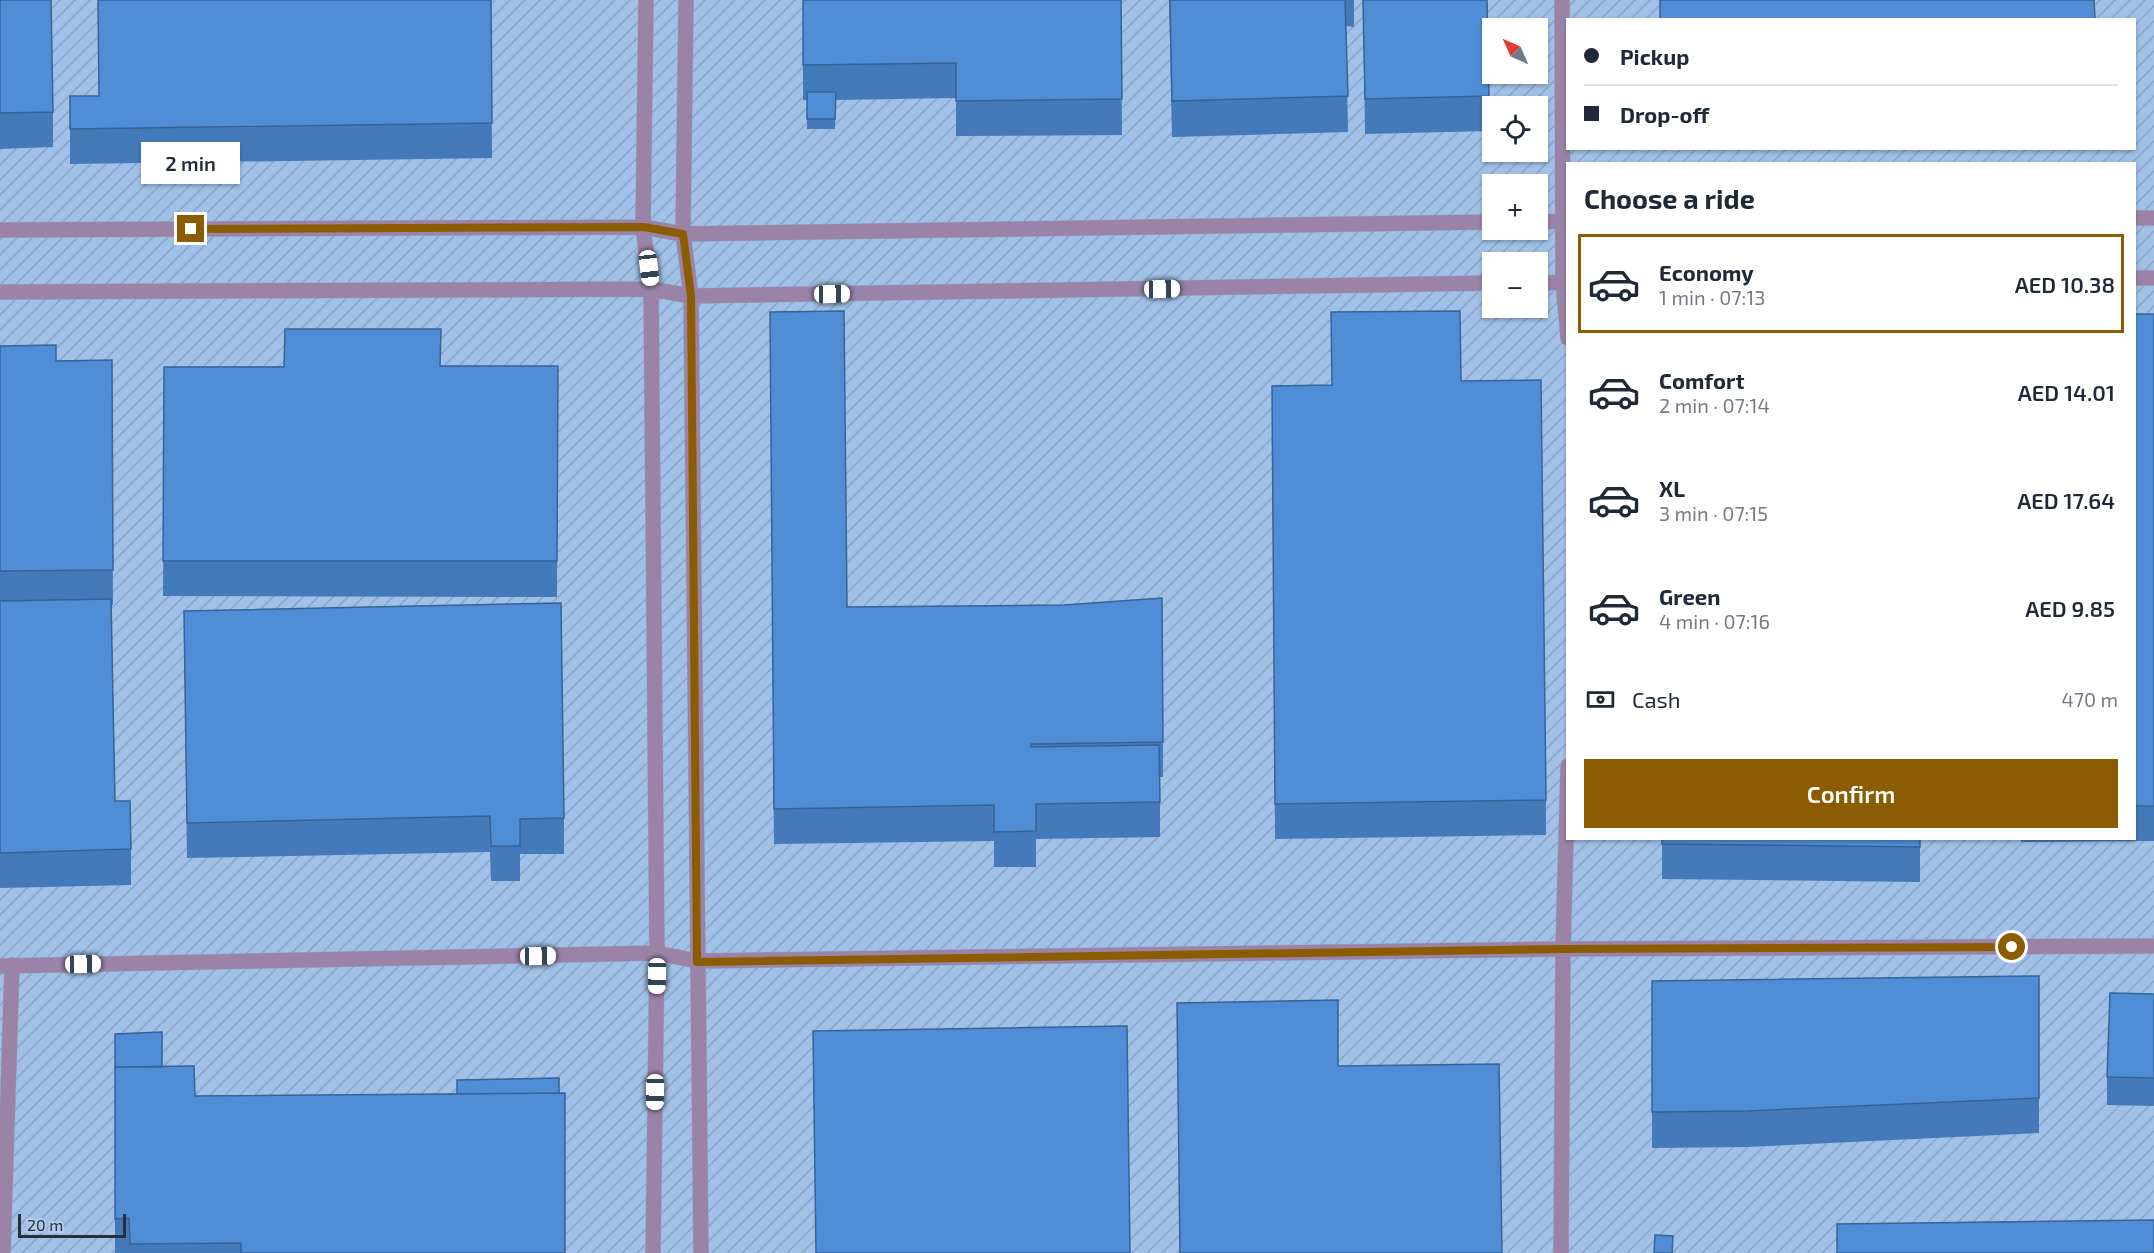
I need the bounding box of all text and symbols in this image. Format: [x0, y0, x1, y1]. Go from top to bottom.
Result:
north arrow [1482, 18, 1548, 84]
map controls [1482, 18, 1548, 318]
text: Pickup [1620, 43, 1689, 69]
button: locate [1482, 96, 1548, 162]
text: Drop-off [1620, 101, 1709, 127]
callout: 2 min [142, 142, 240, 184]
text: 2 min [165, 151, 216, 175]
button: + [1482, 174, 1548, 240]
text: Choose a ride [1584, 182, 1755, 214]
route end [177, 215, 204, 242]
car [638, 249, 660, 287]
button: − [1482, 252, 1548, 318]
icon: car [1587, 257, 1641, 311]
text: Economy [1659, 259, 1754, 285]
text: AED 10.38 [2015, 271, 2115, 297]
car [1144, 280, 1180, 298]
car [814, 285, 850, 303]
text: 1 min · 07:13 [1659, 285, 1765, 309]
icon: car [1587, 365, 1641, 419]
text: Comfort [1659, 367, 1744, 393]
text: AED 14.01 [2018, 379, 2115, 405]
text: 2 min · 07:14 [1659, 393, 1770, 417]
icon: car [1587, 473, 1641, 527]
text: XL [1659, 475, 1685, 501]
text: AED 17.64 [2017, 487, 2115, 513]
text: 3 min · 07:15 [1659, 501, 1768, 525]
icon: car [1587, 581, 1641, 635]
text: Green [1659, 583, 1721, 609]
text: AED 9.85 [2025, 595, 2115, 621]
text: 4 min · 07:16 [1659, 609, 1770, 633]
icon: cash [1584, 683, 1617, 716]
text: Cash [1632, 686, 1681, 712]
text: 470 m [2061, 687, 2118, 711]
button: Confirm [1584, 759, 2118, 828]
route start [1998, 933, 2025, 960]
car [520, 947, 556, 965]
car [65, 955, 101, 973]
car [648, 958, 666, 994]
car [646, 1074, 664, 1110]
scale bar [18, 1211, 126, 1238]
text: 20 m [27, 1215, 63, 1234]

